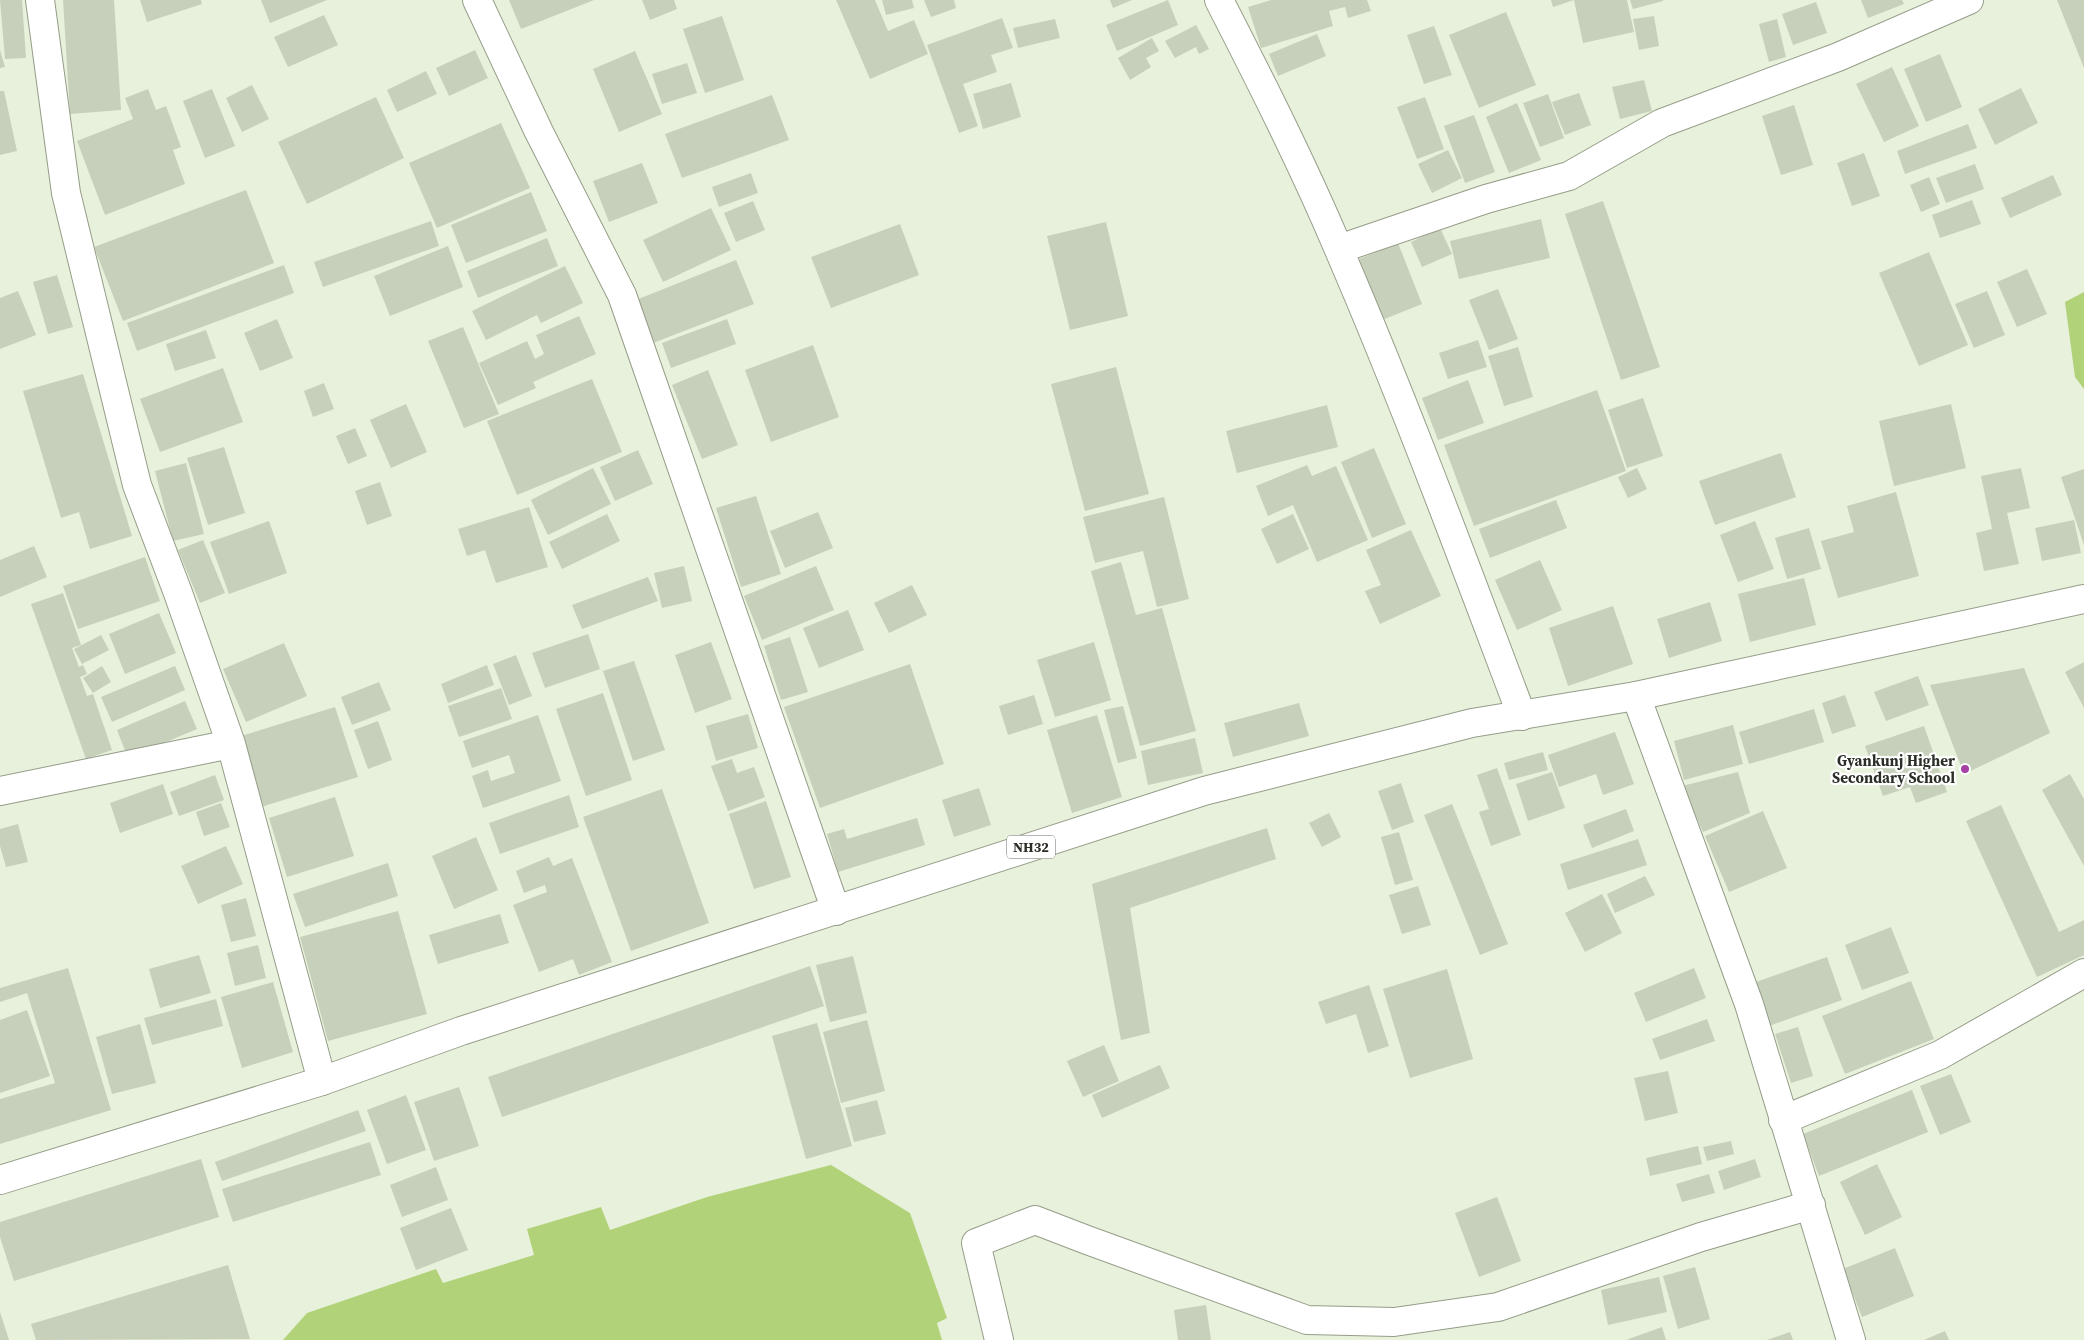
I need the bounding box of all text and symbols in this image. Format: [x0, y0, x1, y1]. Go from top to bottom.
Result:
place label: Gyankunj Higher Secondary School [1832, 750, 1955, 788]
marker: Gyankunj Higher Secondary School [1959, 763, 1971, 775]
road number: NH32 [1007, 836, 1055, 859]

